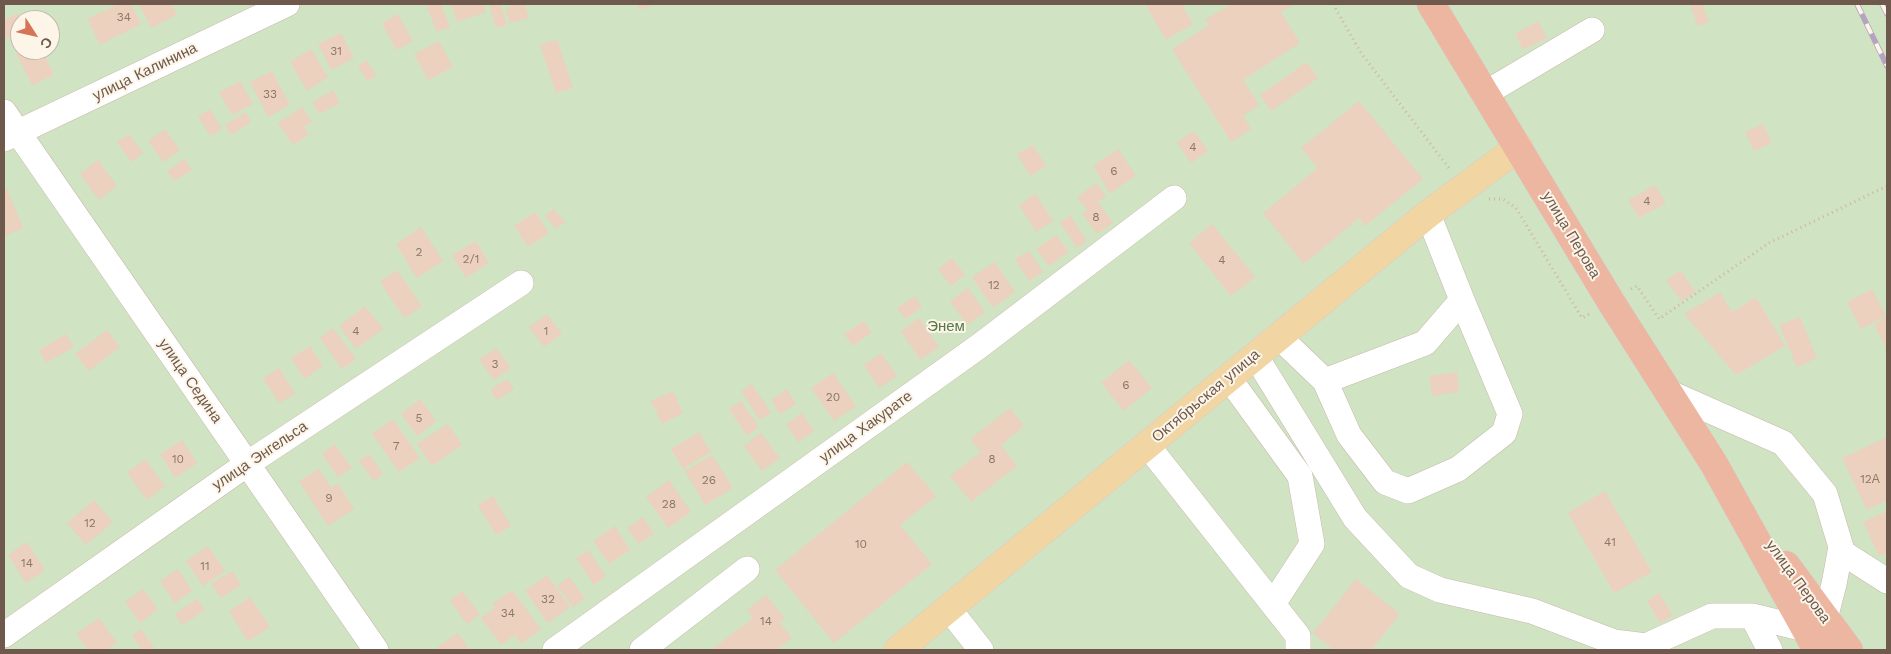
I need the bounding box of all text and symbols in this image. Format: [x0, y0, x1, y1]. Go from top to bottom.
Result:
north arrow [10, 10, 60, 60]
house number: 34 [117, 10, 131, 24]
text: С [37, 34, 56, 52]
street label: улица Калинина [90, 39, 200, 105]
house number: 31 [330, 44, 342, 58]
house number: 33 [263, 87, 277, 101]
house number: 4 [1189, 140, 1197, 154]
house number: 6 [1110, 164, 1118, 178]
street label: улица Перова [1538, 188, 1604, 282]
house number: 4 [1643, 194, 1651, 208]
house number: 8 [1092, 210, 1100, 224]
house number: 2 [416, 245, 422, 259]
house number: 2/1 [463, 252, 479, 266]
house number: 4 [1218, 253, 1226, 267]
house number: 12 [988, 278, 1000, 292]
park label: Энем [927, 318, 965, 336]
house number: 4 [352, 324, 360, 338]
house number: 1 [544, 324, 548, 338]
street label: улица Седина [154, 335, 226, 427]
street label: Октябрьская улица [1148, 346, 1264, 446]
house number: 3 [492, 357, 498, 371]
house number: 6 [1122, 378, 1130, 392]
street label: улица Хакурате [816, 387, 916, 467]
house number: 20 [826, 390, 840, 404]
house number: 5 [416, 411, 422, 425]
street label: улица Энгельса [209, 418, 311, 494]
house number: 7 [393, 439, 399, 453]
house number: 10 [172, 452, 184, 466]
house number: 8 [988, 452, 996, 466]
house number: 12А [1860, 472, 1880, 486]
house number: 26 [702, 473, 716, 487]
house number: 9 [325, 491, 333, 505]
house number: 28 [662, 497, 676, 511]
house number: 12 [84, 516, 96, 530]
house number: 41 [1604, 535, 1616, 549]
house number: 10 [855, 537, 867, 551]
street label: улица Перова [1762, 537, 1834, 627]
house number: 14 [21, 556, 33, 570]
house number: 11 [200, 559, 210, 573]
house number: 32 [541, 592, 555, 606]
house number: 34 [501, 606, 515, 620]
house number: 14 [760, 614, 772, 628]

